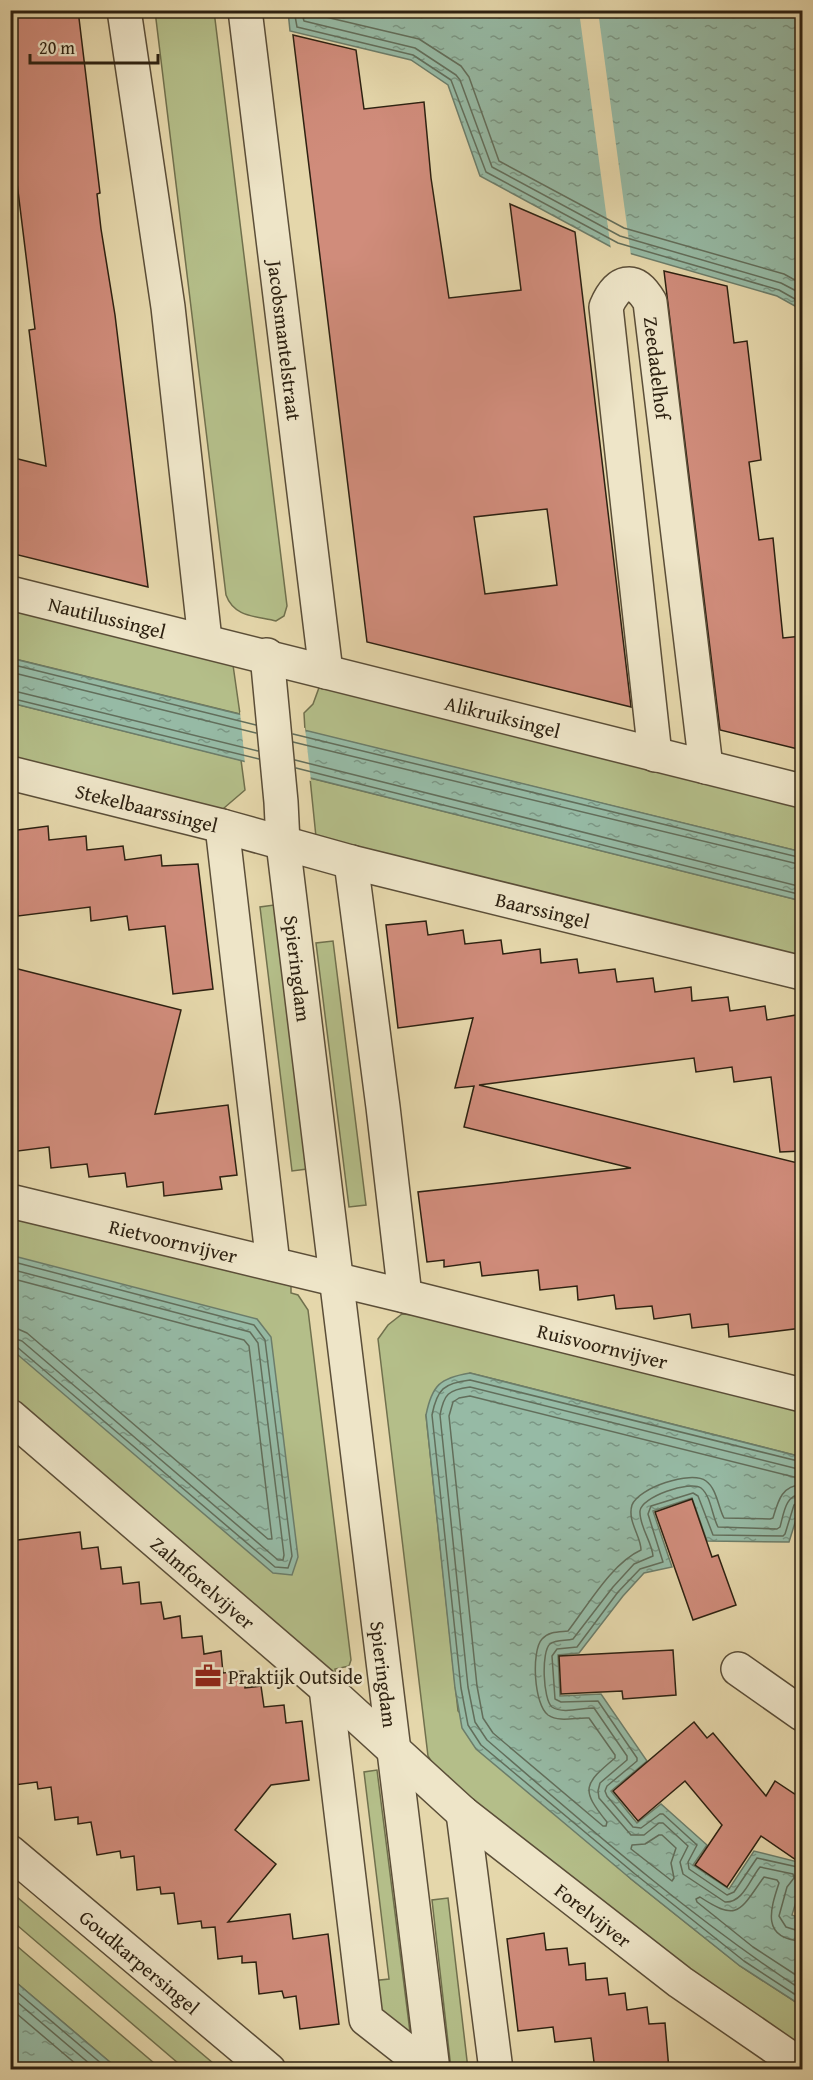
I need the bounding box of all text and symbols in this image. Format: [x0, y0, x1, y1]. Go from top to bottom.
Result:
scale bar [30, 27, 158, 65]
text: 20 m [39, 34, 75, 61]
street label: Jacobsmantelstraat [261, 256, 310, 422]
street label: Zeedadelhof [637, 315, 679, 423]
street label: Nautilussingel [45, 588, 169, 645]
street label: Alikruiksingel [442, 687, 564, 745]
street label: Stekelbaarssingel [72, 775, 222, 839]
street label: Baarssingel [493, 884, 593, 935]
street label: Spieringdam [277, 913, 319, 1024]
street label: Rietvoornvijver [106, 1211, 241, 1270]
street label: Ruisvoornvijver [534, 1315, 671, 1376]
street label: Zalmforelvijver [145, 1529, 262, 1636]
street label: Spieringdam [364, 1619, 406, 1730]
office icon: Praktijk Outside [193, 1661, 223, 1691]
place label: Praktijk Outside [228, 1662, 363, 1691]
street label: Forelvijver [549, 1876, 638, 1954]
street label: Goudkarpersingel [73, 1902, 207, 2021]

